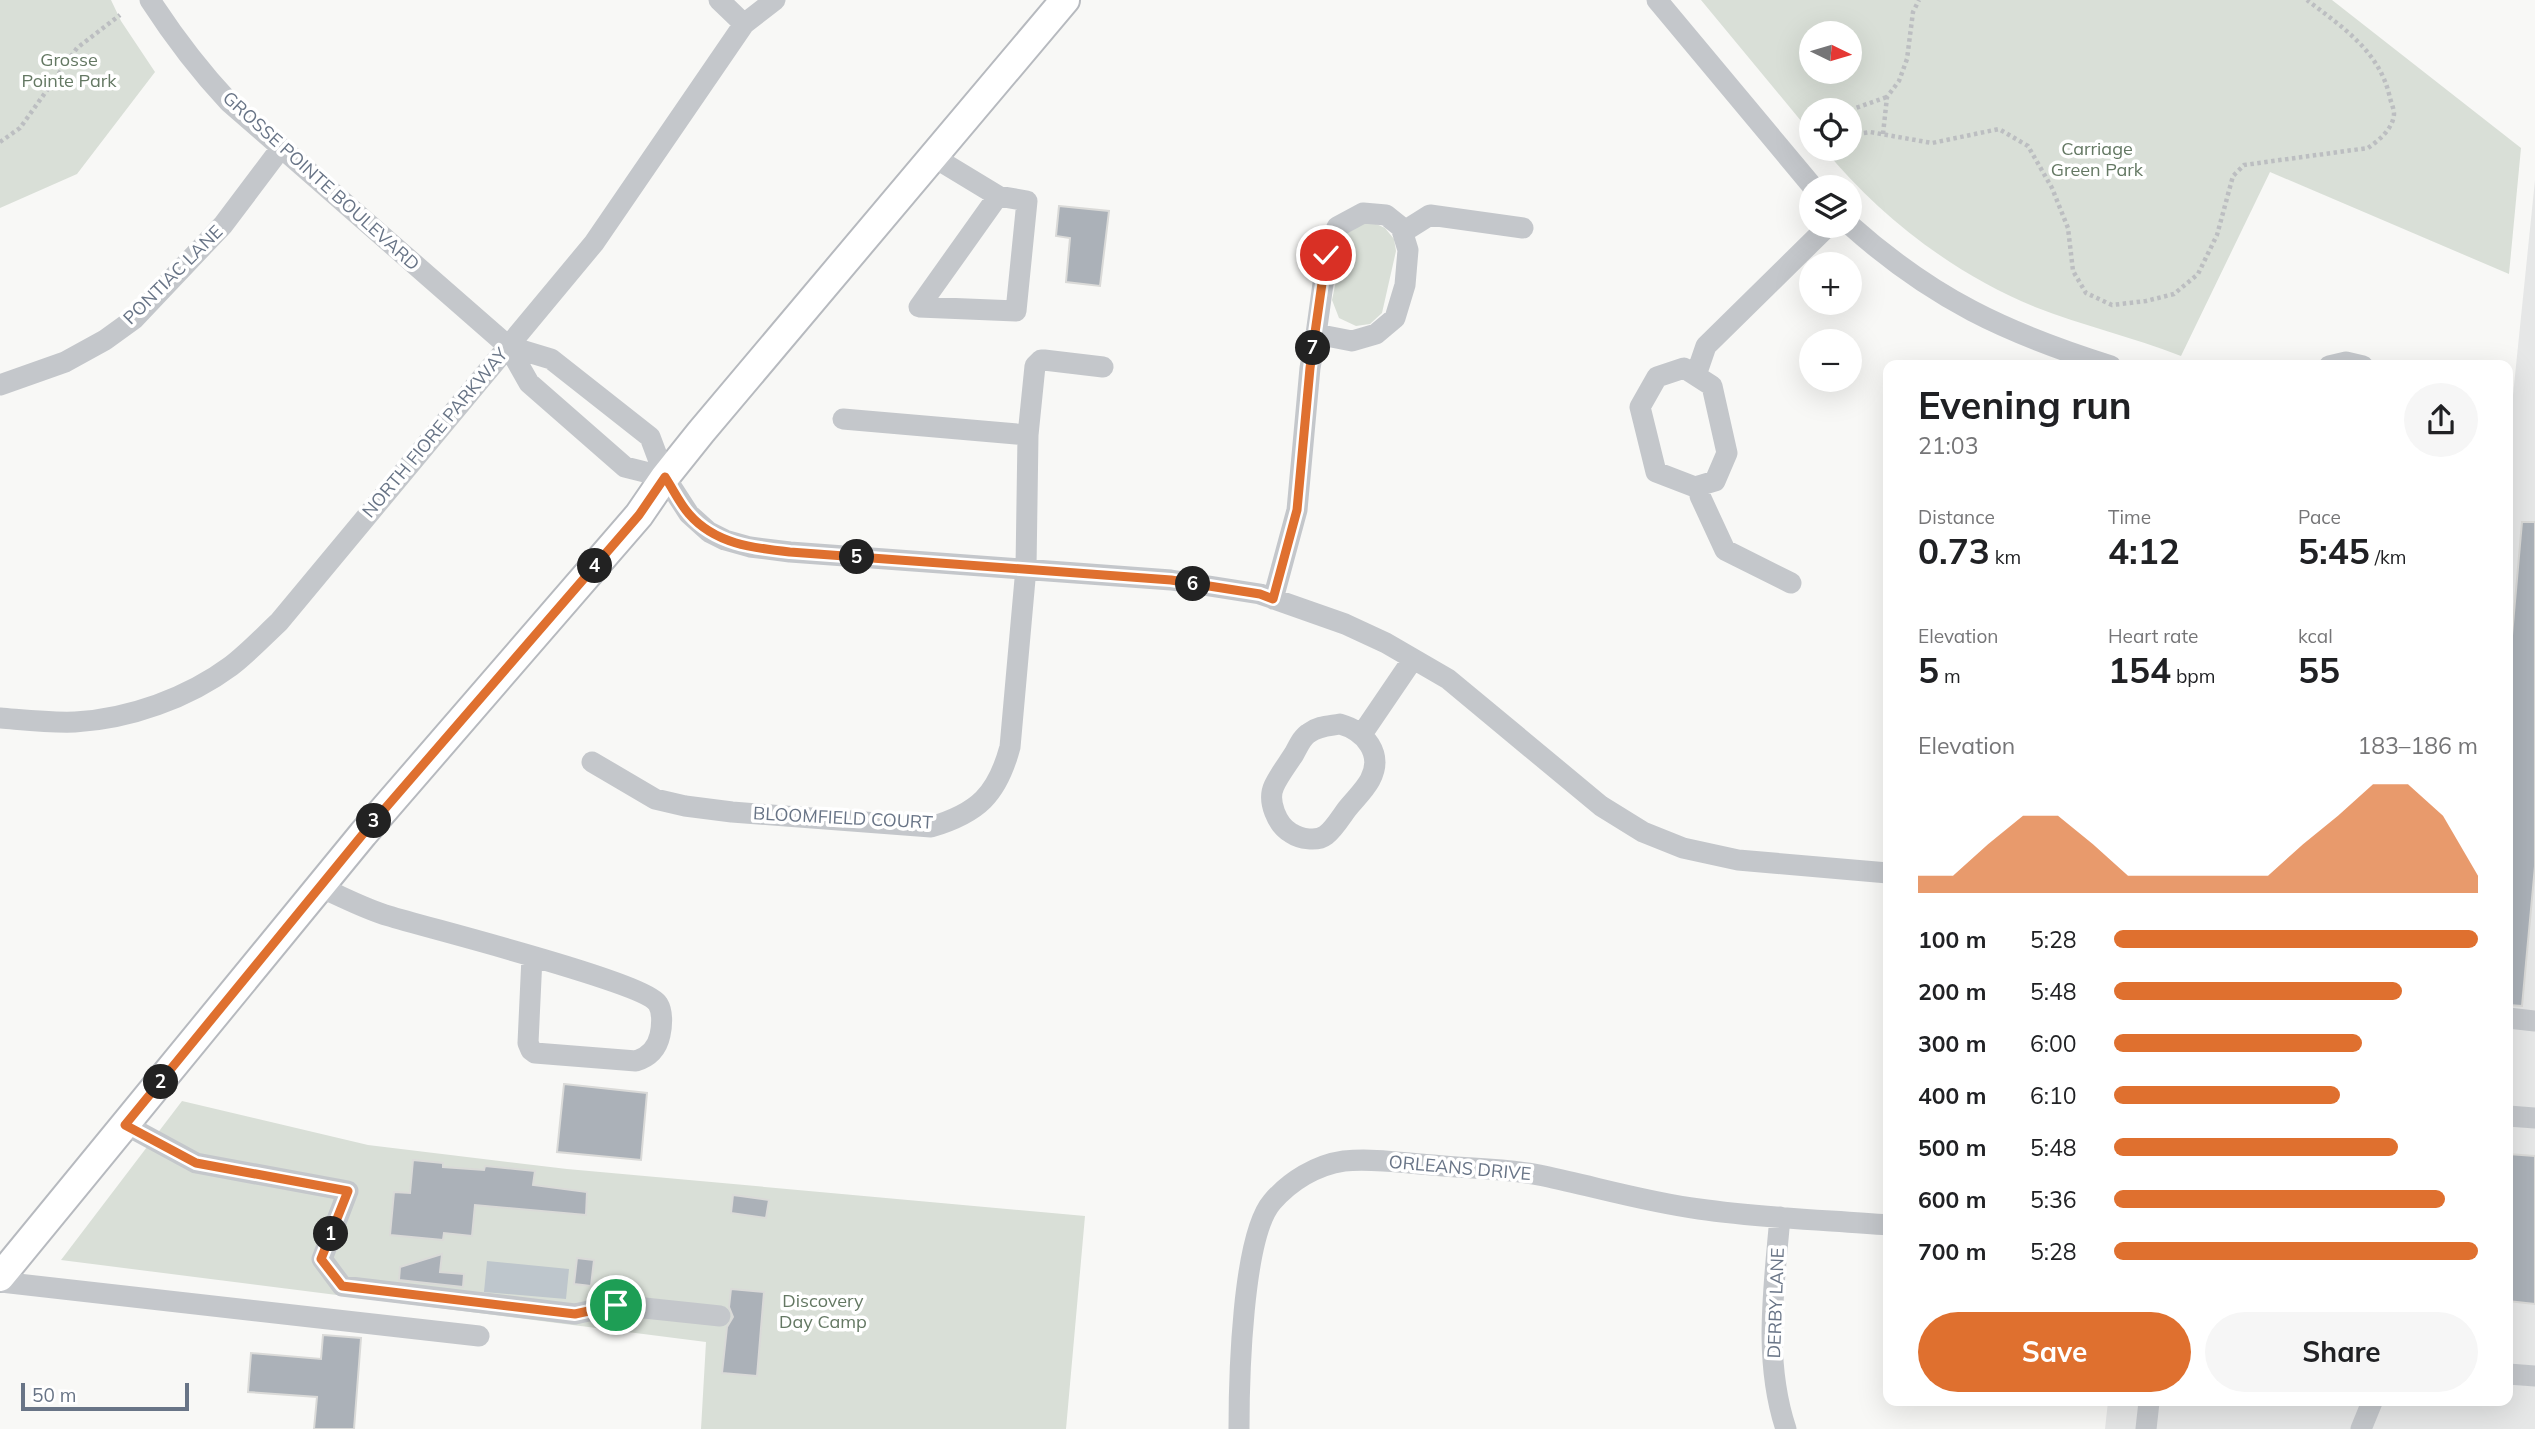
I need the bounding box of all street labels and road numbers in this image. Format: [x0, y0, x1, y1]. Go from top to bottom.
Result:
street label: GROSSE POINTE BOULEVARD [218, 86, 425, 275]
street label: PONTIAC LANE [118, 220, 227, 329]
street label: NORTH FIORE PARKWAY [357, 342, 513, 522]
street label: BLOOMFIELD COURT [753, 801, 934, 834]
street label: ORLEANS DRIVE [1388, 1150, 1532, 1185]
street label: DERBY LANE [1762, 1247, 1789, 1359]

